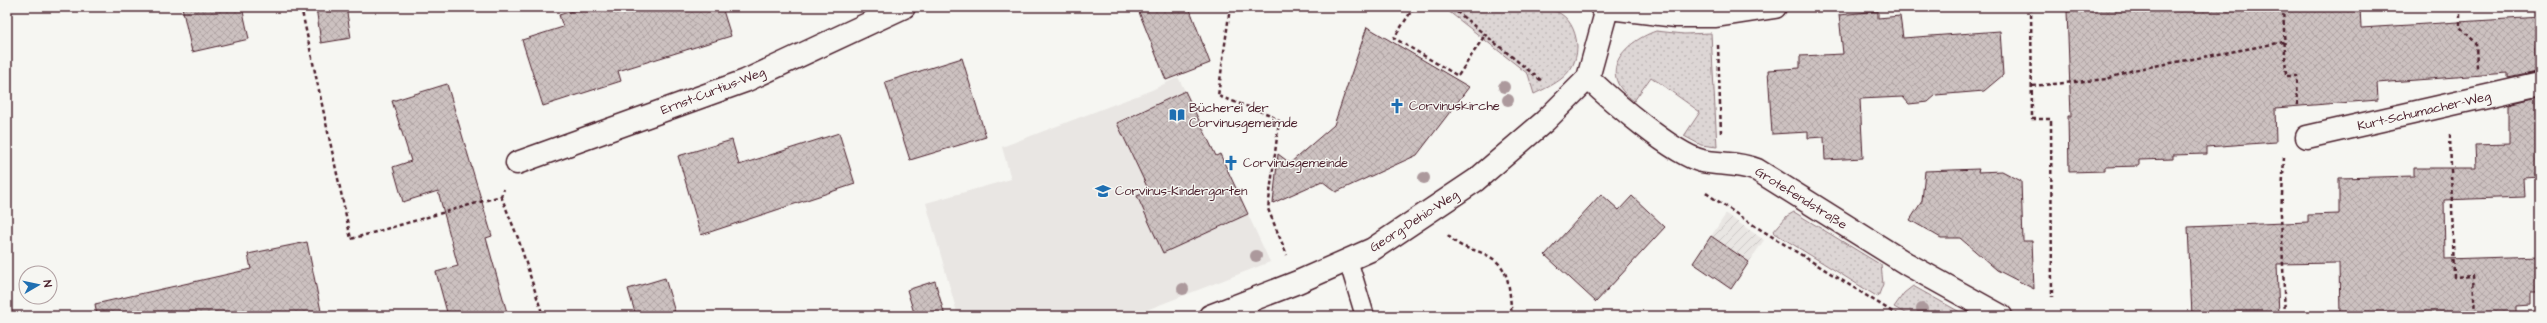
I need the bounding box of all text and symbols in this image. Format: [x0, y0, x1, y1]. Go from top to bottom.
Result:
street label: Ernst-Curtius-Weg [658, 63, 768, 120]
street label: Kurt-Schumacher-Weg [2356, 87, 2493, 136]
church icon: Corvinuskirche [1388, 97, 1406, 115]
place label: Corvinuskirche [1409, 97, 1500, 115]
place label: Bücherei der Corvinusgemeimde [1189, 99, 1298, 133]
library icon: Bücherei der Corvinusgemeimde [1168, 106, 1186, 124]
church icon: Corvinusgemeinde [1222, 154, 1240, 172]
place label: Corvinusgemeinde [1243, 154, 1348, 173]
street label: Grotefendstraße [1751, 162, 1851, 234]
school or university icon: Corvinus-Kindergarten [1094, 182, 1112, 200]
place label: Corvinus-Kindergarten [1115, 182, 1248, 201]
street label: Georg-Dehio-Weg [1366, 185, 1463, 257]
north arrow [18, 265, 58, 305]
text: N [39, 279, 55, 288]

